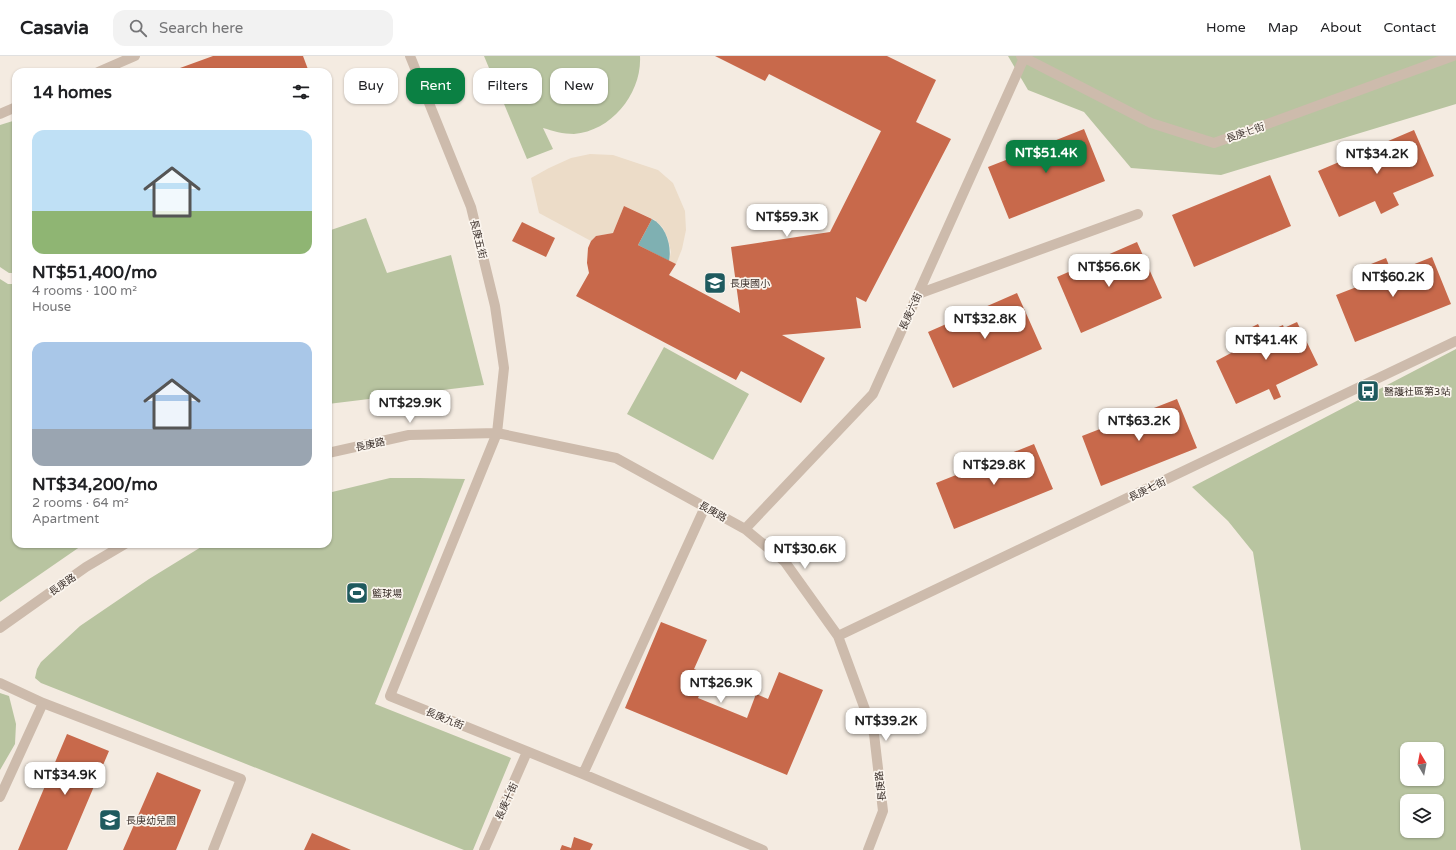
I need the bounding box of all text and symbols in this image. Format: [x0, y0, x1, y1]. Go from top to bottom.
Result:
search box [113, 10, 393, 46]
text: Casavia [20, 17, 89, 39]
icon: search [127, 17, 149, 39]
text: Search here [159, 19, 243, 37]
text: Home [1206, 19, 1246, 36]
text: Map [1268, 19, 1298, 36]
text: About [1320, 19, 1362, 36]
text: Contact [1384, 19, 1436, 36]
chip: Buy [344, 68, 398, 104]
chip: Rent [406, 68, 465, 104]
chip: Filters [473, 68, 542, 104]
chip: New [550, 68, 608, 104]
icon: filters [290, 81, 312, 103]
text: 14 homes [32, 82, 112, 103]
street label: 長庚七街 [1224, 121, 1266, 145]
pin: NT$51.4K [1005, 140, 1087, 174]
pin: NT$34.2K [1336, 141, 1418, 175]
text: NT$51.4K [1015, 145, 1077, 161]
text: NT$34.2K [1346, 146, 1408, 162]
icon: home [136, 156, 208, 228]
pin: NT$59.3K [746, 204, 828, 238]
text: NT$59.3K [756, 209, 818, 225]
street label: 長庚五街 [467, 218, 489, 260]
pin: NT$56.6K [1068, 254, 1150, 288]
text: NT$56.6K [1078, 259, 1140, 275]
text: NT$51,400/mo [32, 262, 157, 283]
pin: NT$60.2K [1352, 264, 1434, 298]
text: NT$60.2K [1362, 269, 1424, 285]
school or university icon: 長庚國小 [702, 270, 728, 296]
place label: 長庚國小 [730, 278, 770, 290]
text: 4 rooms · 100 m² [32, 283, 137, 299]
street label: 長庚六街 [897, 291, 925, 332]
text: House [32, 299, 71, 315]
pin: NT$32.8K [944, 306, 1026, 340]
text: NT$32.8K [954, 311, 1016, 327]
pin: NT$41.4K [1225, 327, 1307, 361]
text: NT$41.4K [1235, 332, 1297, 348]
icon: home [136, 368, 208, 440]
bus stop icon: 醫護社區第3站 [1355, 378, 1381, 404]
place label: 醫護社區第3站 [1384, 386, 1450, 398]
pin: NT$29.9K [369, 390, 451, 424]
text: NT$29.9K [379, 395, 441, 411]
pin: NT$63.2K [1098, 408, 1180, 442]
text: NT$63.2K [1108, 413, 1170, 429]
street label: 長庚路 [354, 436, 386, 454]
pin: NT$29.8K [953, 452, 1035, 486]
text: NT$29.8K [963, 457, 1025, 473]
text: NT$34,200/mo [32, 474, 158, 495]
street label: 長庚七街 [1127, 476, 1168, 504]
text: 2 rooms · 64 m² [32, 495, 129, 511]
street label: 長庚路 [696, 499, 729, 524]
text: Apartment [32, 511, 99, 527]
pin: NT$30.6K [764, 536, 846, 570]
text: NT$30.6K [774, 541, 836, 557]
street label: 長庚路 [47, 571, 78, 598]
sports icon: 籃球場 [344, 580, 370, 606]
place label: 籃球場 [372, 588, 402, 600]
pin: NT$26.9K [680, 670, 762, 704]
text: NT$26.9K [690, 675, 752, 691]
street label: 長庚九街 [424, 706, 465, 732]
pin: NT$39.2K [845, 708, 927, 742]
text: NT$39.2K [855, 713, 917, 729]
north arrow [1400, 742, 1444, 786]
map controls [1400, 742, 1444, 838]
pin: NT$34.9K [24, 762, 106, 796]
text: NT$34.9K [34, 767, 96, 783]
street label: 長庚路 [873, 770, 889, 801]
street label: 長庚十街 [493, 781, 521, 822]
button: layers [1400, 794, 1444, 838]
school or university icon: 長庚幼兒園 [97, 807, 123, 833]
place label: 長庚幼兒園 [126, 815, 176, 827]

